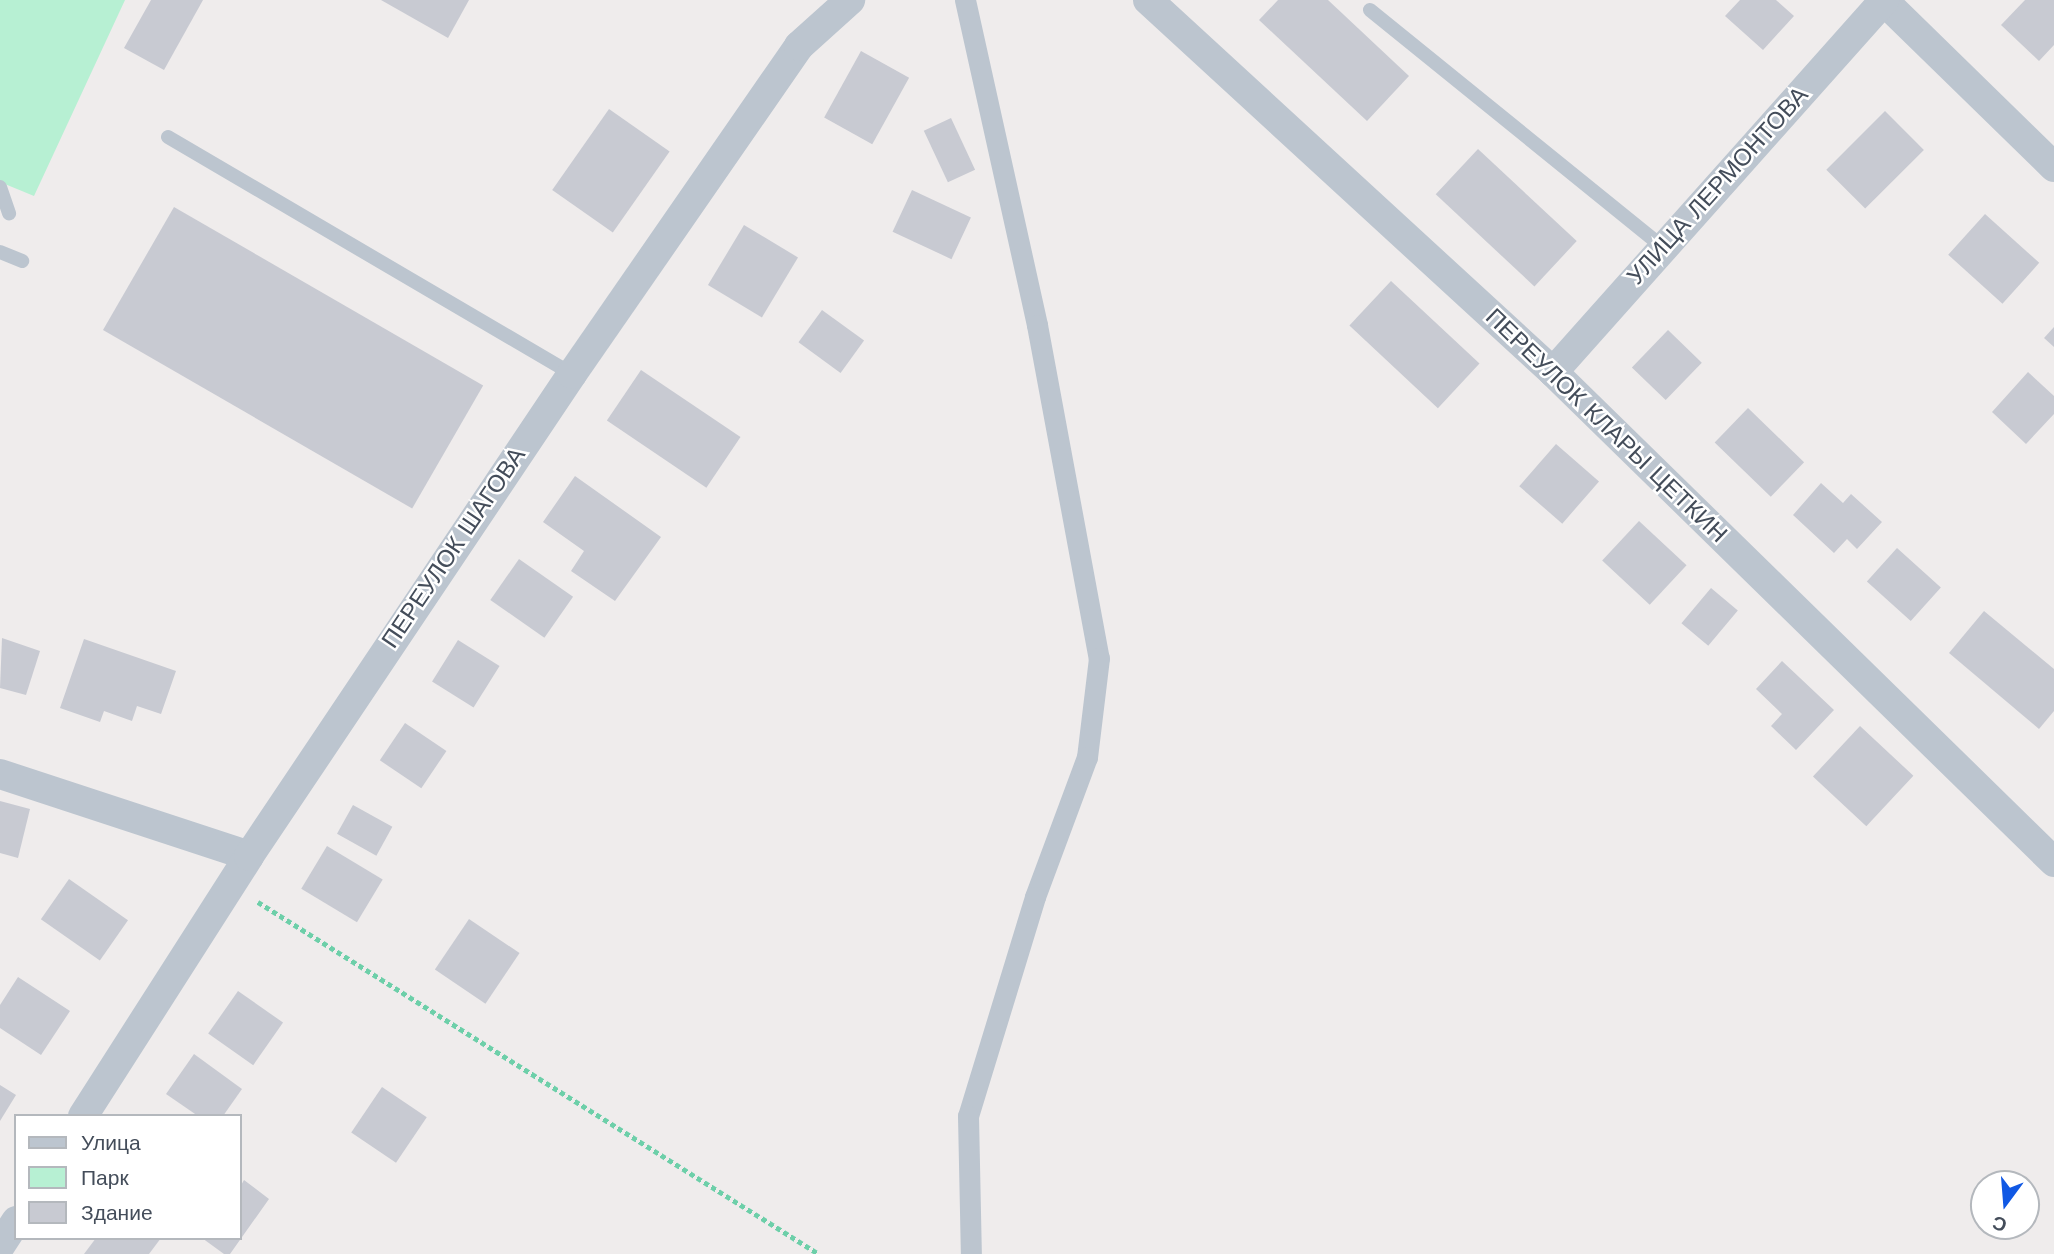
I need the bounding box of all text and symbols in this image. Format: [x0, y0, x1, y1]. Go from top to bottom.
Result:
street label: УЛИЦА ЛЕРМОНТОВА [1622, 81, 1814, 291]
street label: ПЕРЕУЛОК КЛАРЫ ЦЕТКИН [1479, 303, 1733, 549]
street label: ПЕРЕУЛОК ШАГОВА [376, 442, 532, 654]
legend [14, 1114, 242, 1240]
text: Улица [81, 1130, 141, 1155]
text: Парк [81, 1165, 129, 1190]
north arrow [1970, 1170, 2040, 1240]
text: Здание [81, 1200, 153, 1225]
text: С [1990, 1211, 2009, 1237]

